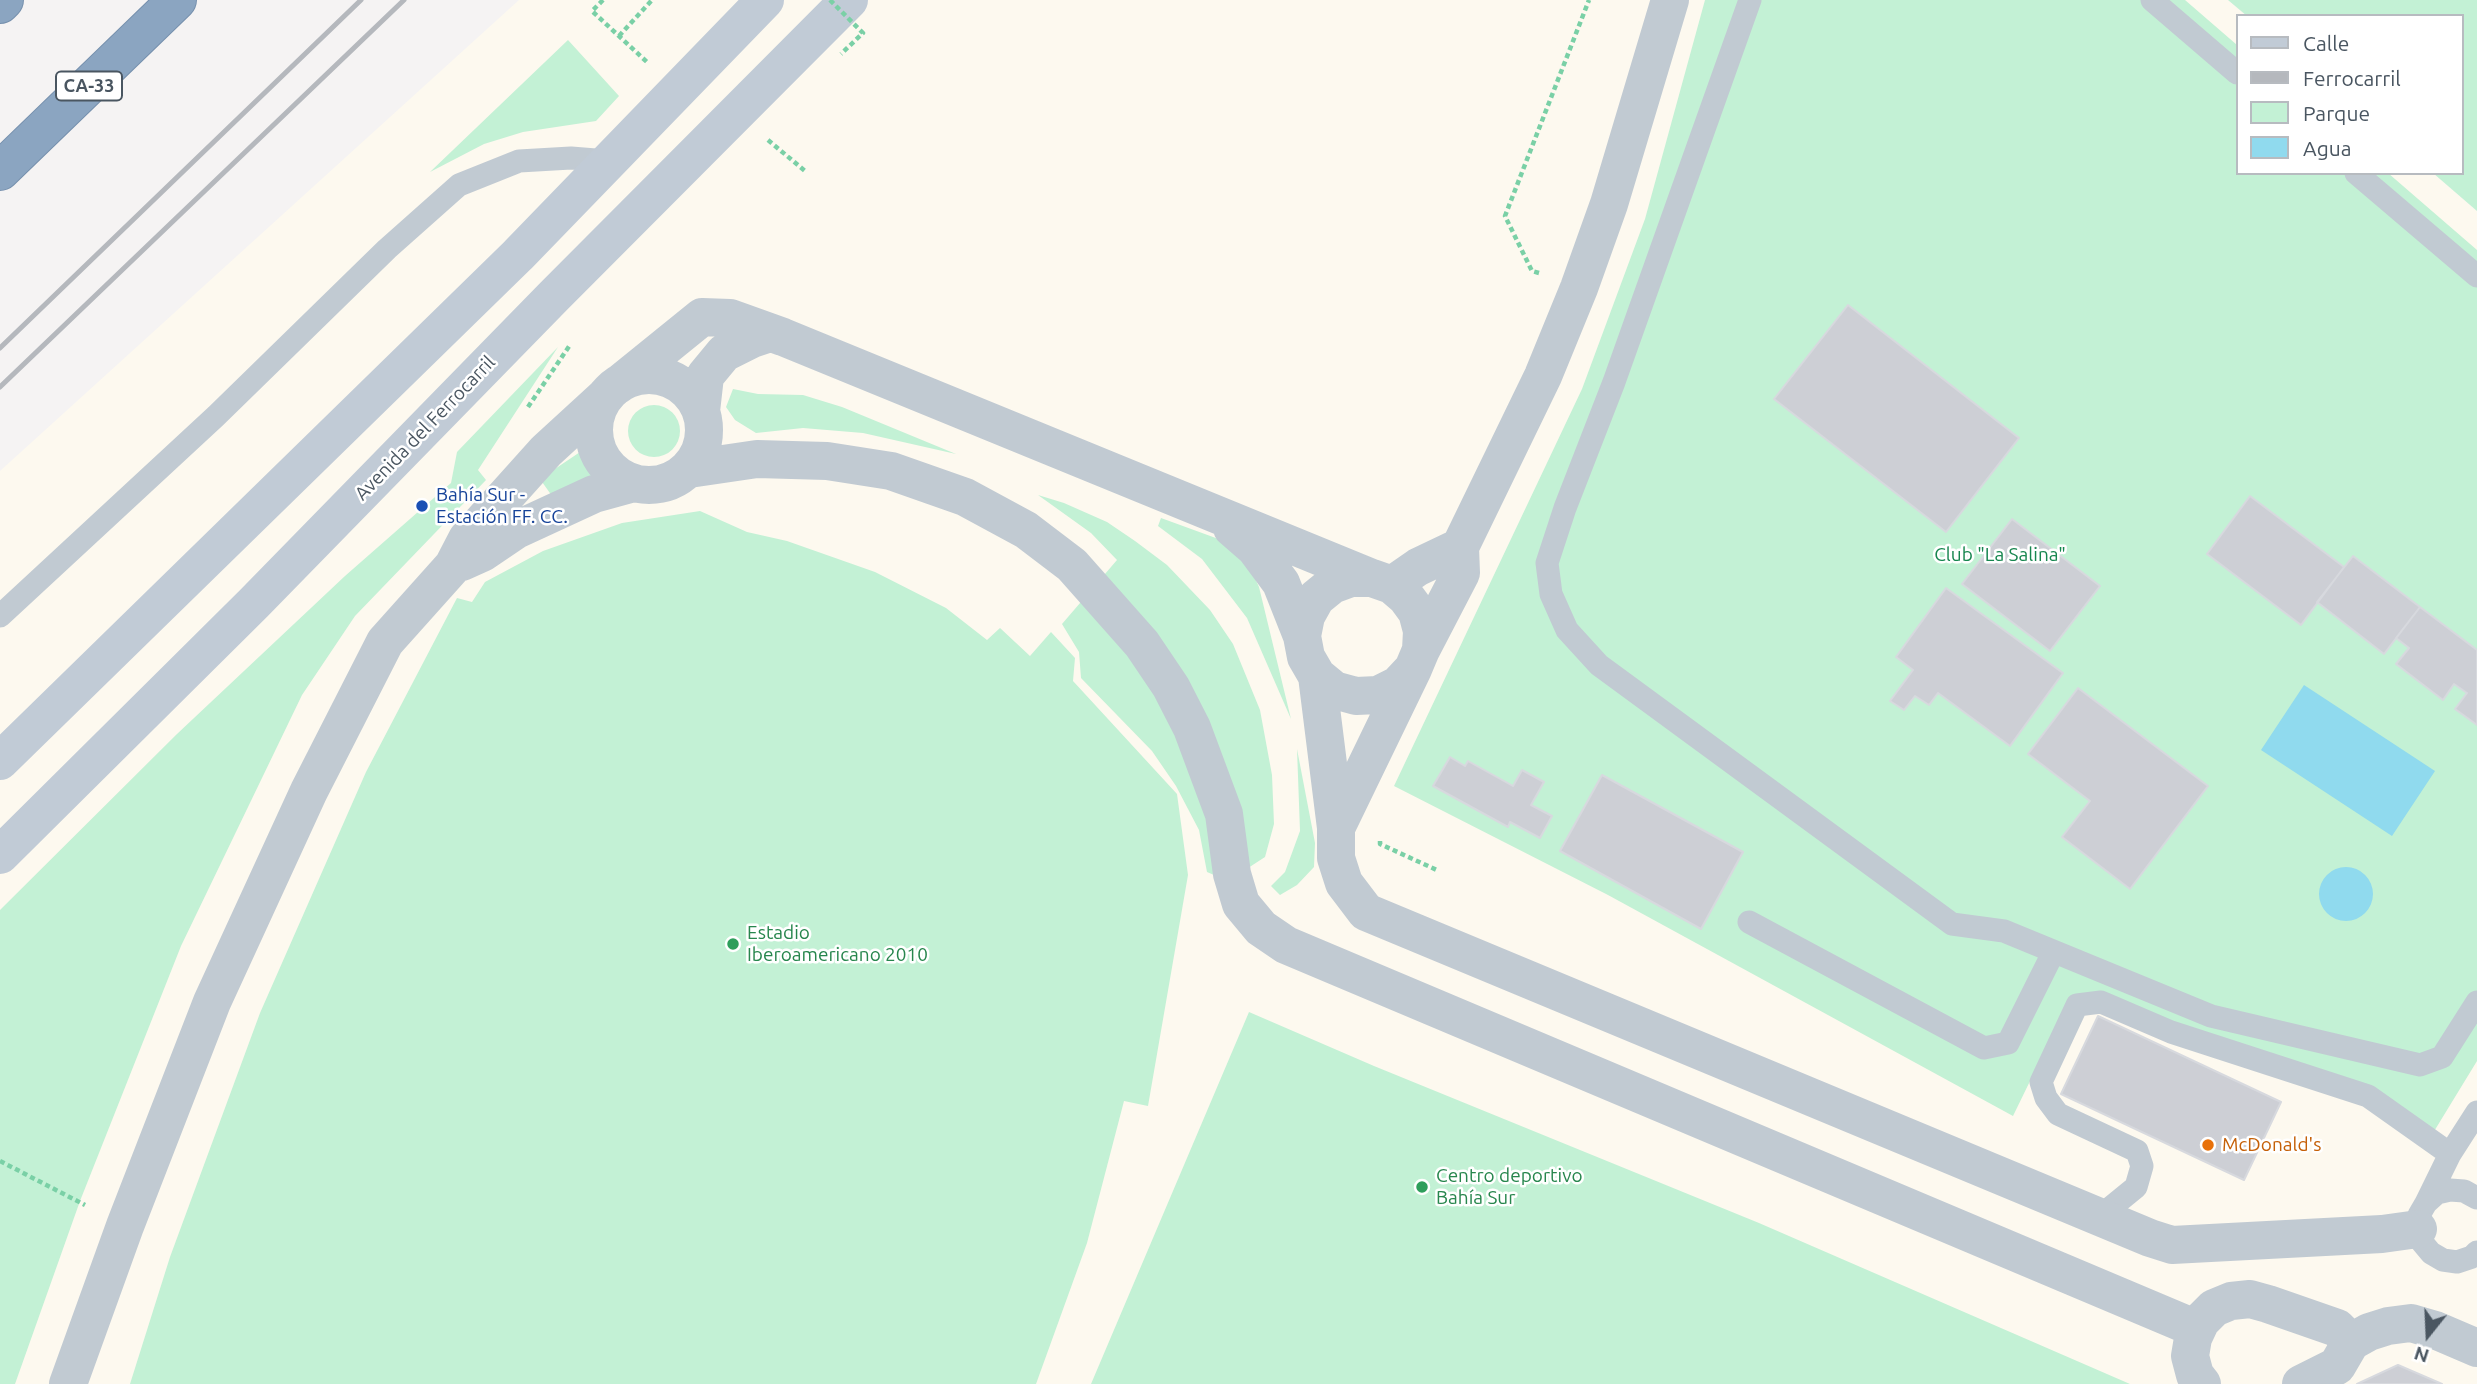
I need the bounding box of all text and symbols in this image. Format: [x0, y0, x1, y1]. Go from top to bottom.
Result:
legend [2236, 14, 2463, 175]
text: Calle [2303, 31, 2349, 55]
text: Ferrocarril [2303, 66, 2401, 90]
road number: CA-33 [56, 72, 122, 100]
text: Parque [2303, 101, 2370, 125]
text: Agua [2303, 136, 2352, 160]
street label: Avenida del Ferrocarril [350, 351, 500, 505]
place label: Bahía Sur - Estación FF. CC. [436, 484, 568, 528]
marker: Bahía Sur - Estación FF. CC. [414, 498, 430, 514]
park label: Club "La Salina" [1934, 544, 2066, 566]
place label: Estadio Iberoamericano 2010 [747, 922, 928, 966]
marker: Estadio Iberoamericano 2010 [725, 936, 741, 952]
place label: McDonald's [2222, 1134, 2321, 1156]
marker: McDonald's [2200, 1137, 2216, 1153]
place label: Centro deportivo Bahía Sur [1436, 1165, 1583, 1209]
marker: Centro deportivo Bahía Sur [1414, 1179, 1430, 1195]
north arrow [2393, 1300, 2463, 1370]
text: N [2411, 1342, 2432, 1368]

